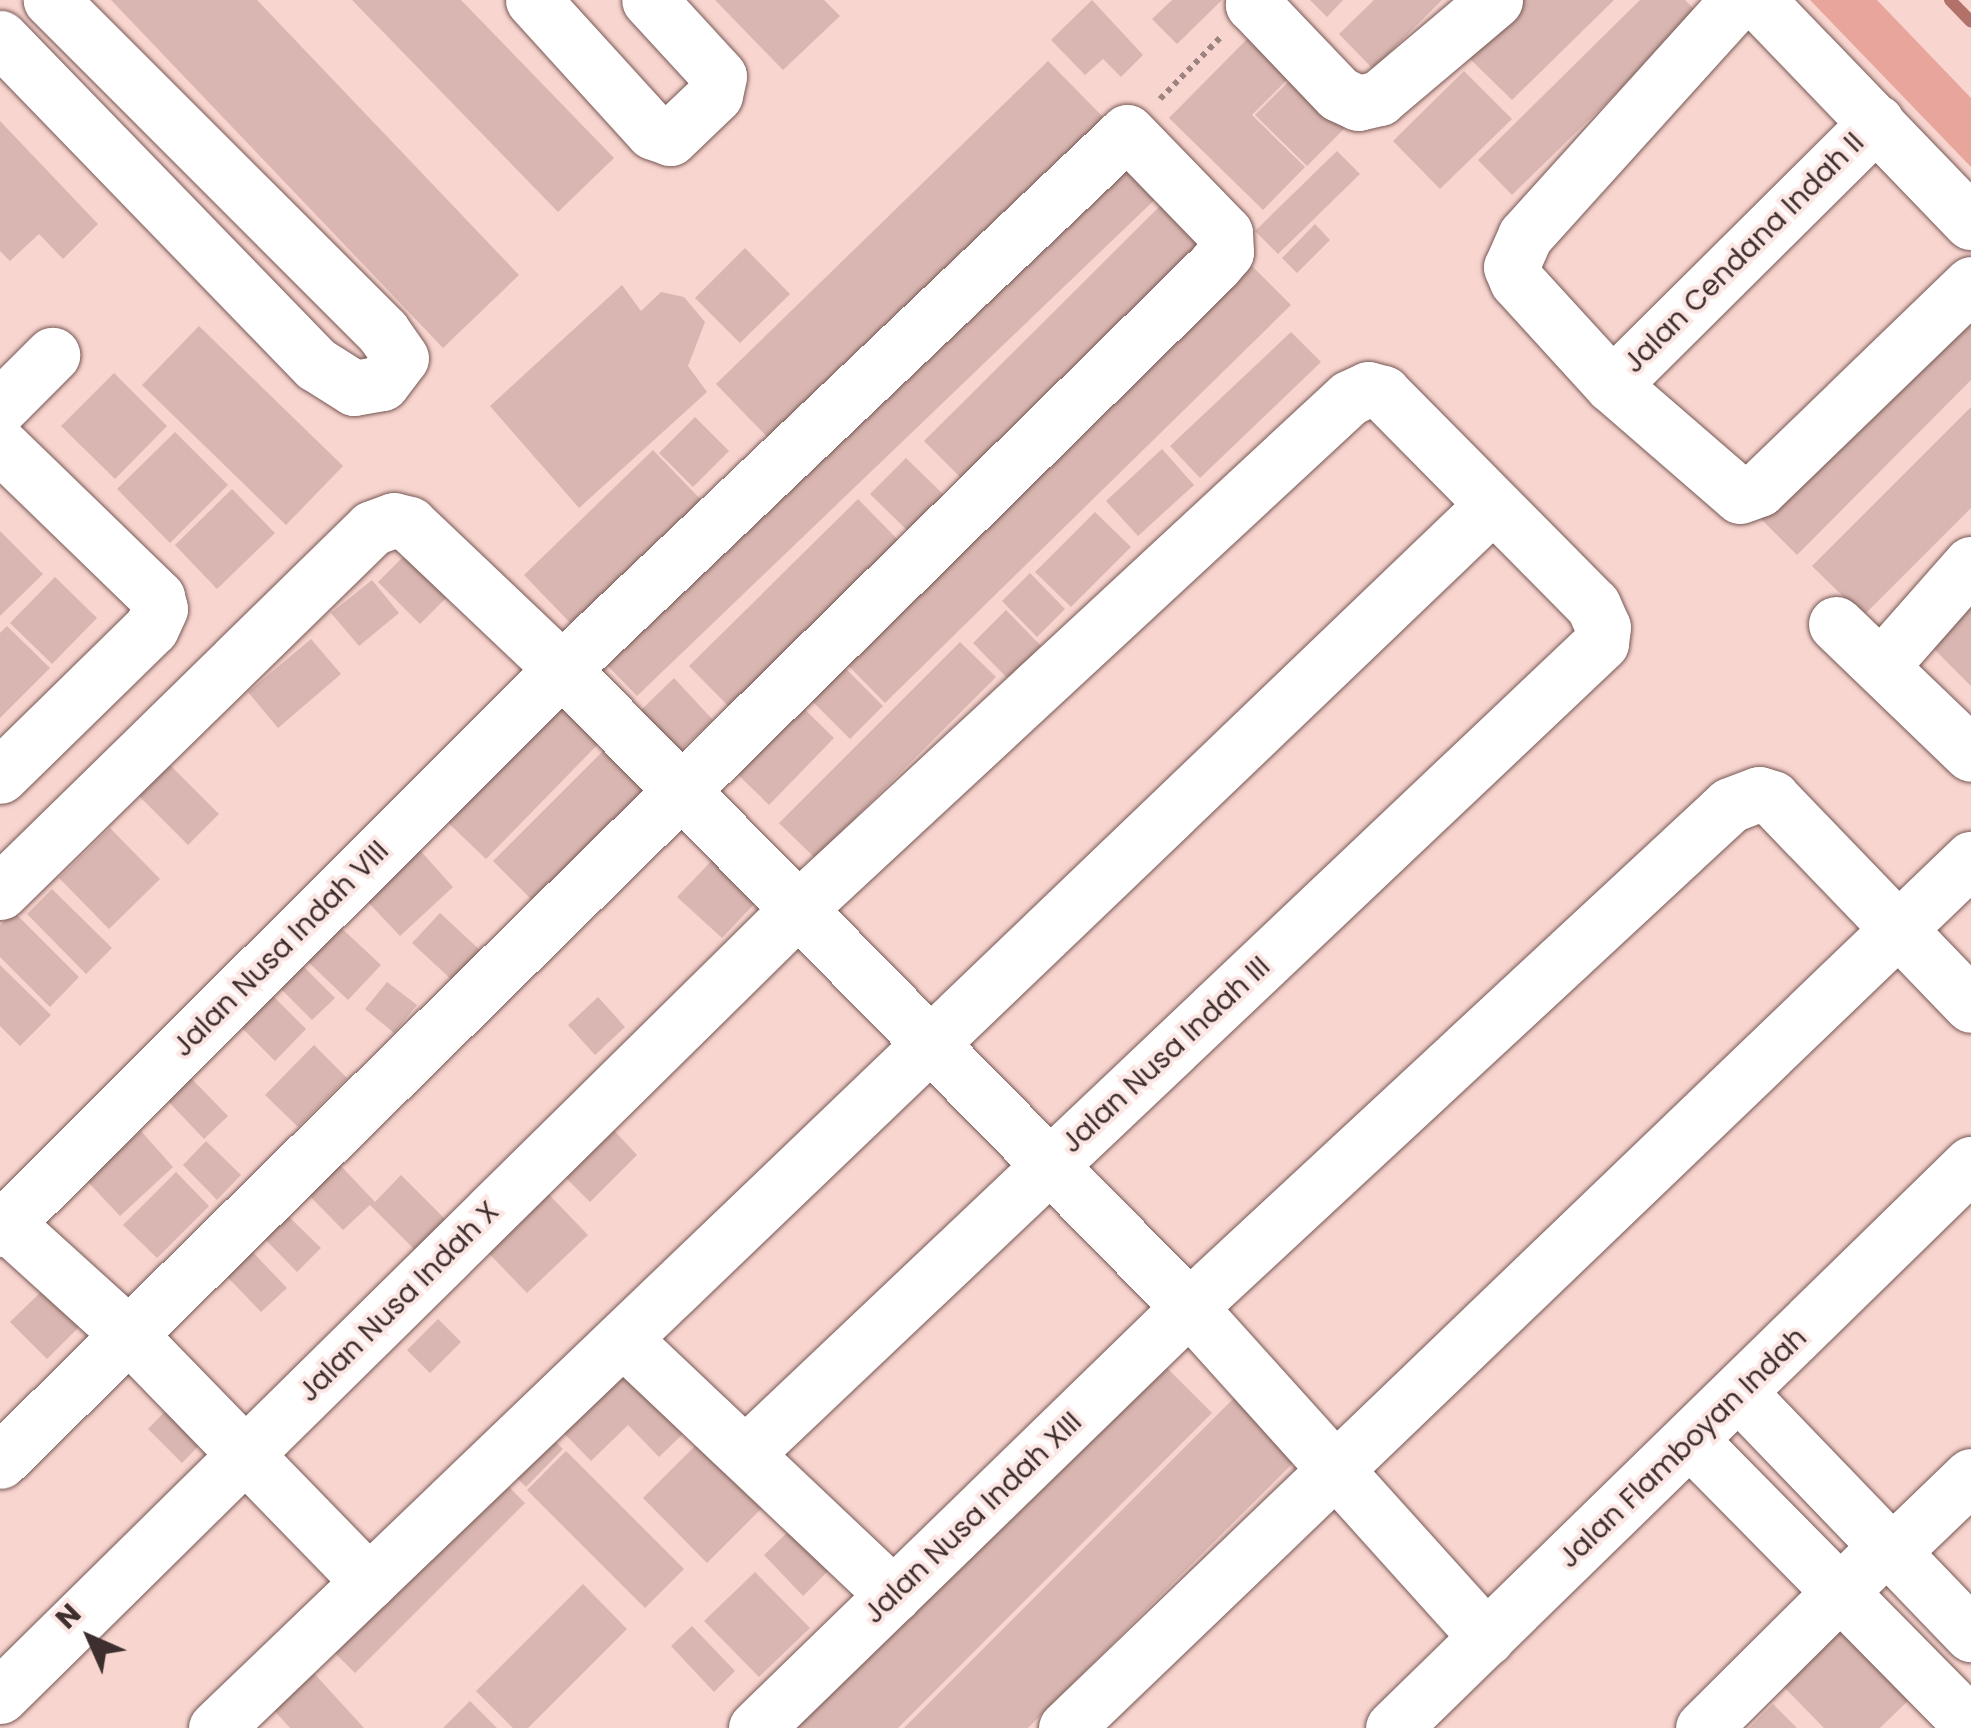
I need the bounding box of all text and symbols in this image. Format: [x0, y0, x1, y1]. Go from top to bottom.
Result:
street label: Jalan Cendana Indah II [1617, 126, 1871, 380]
street label: Jalan Nusa Indah VIII [166, 834, 396, 1064]
street label: Jalan Nusa Indah III [1055, 950, 1277, 1160]
street label: Jalan Nusa Indah X [292, 1195, 506, 1409]
street label: Jalan Flamboyan Indah [1552, 1321, 1814, 1575]
street label: Jalan Nusa Indah XIII [857, 1405, 1089, 1631]
north arrow [40, 1588, 140, 1688]
text: N [47, 1595, 90, 1638]

